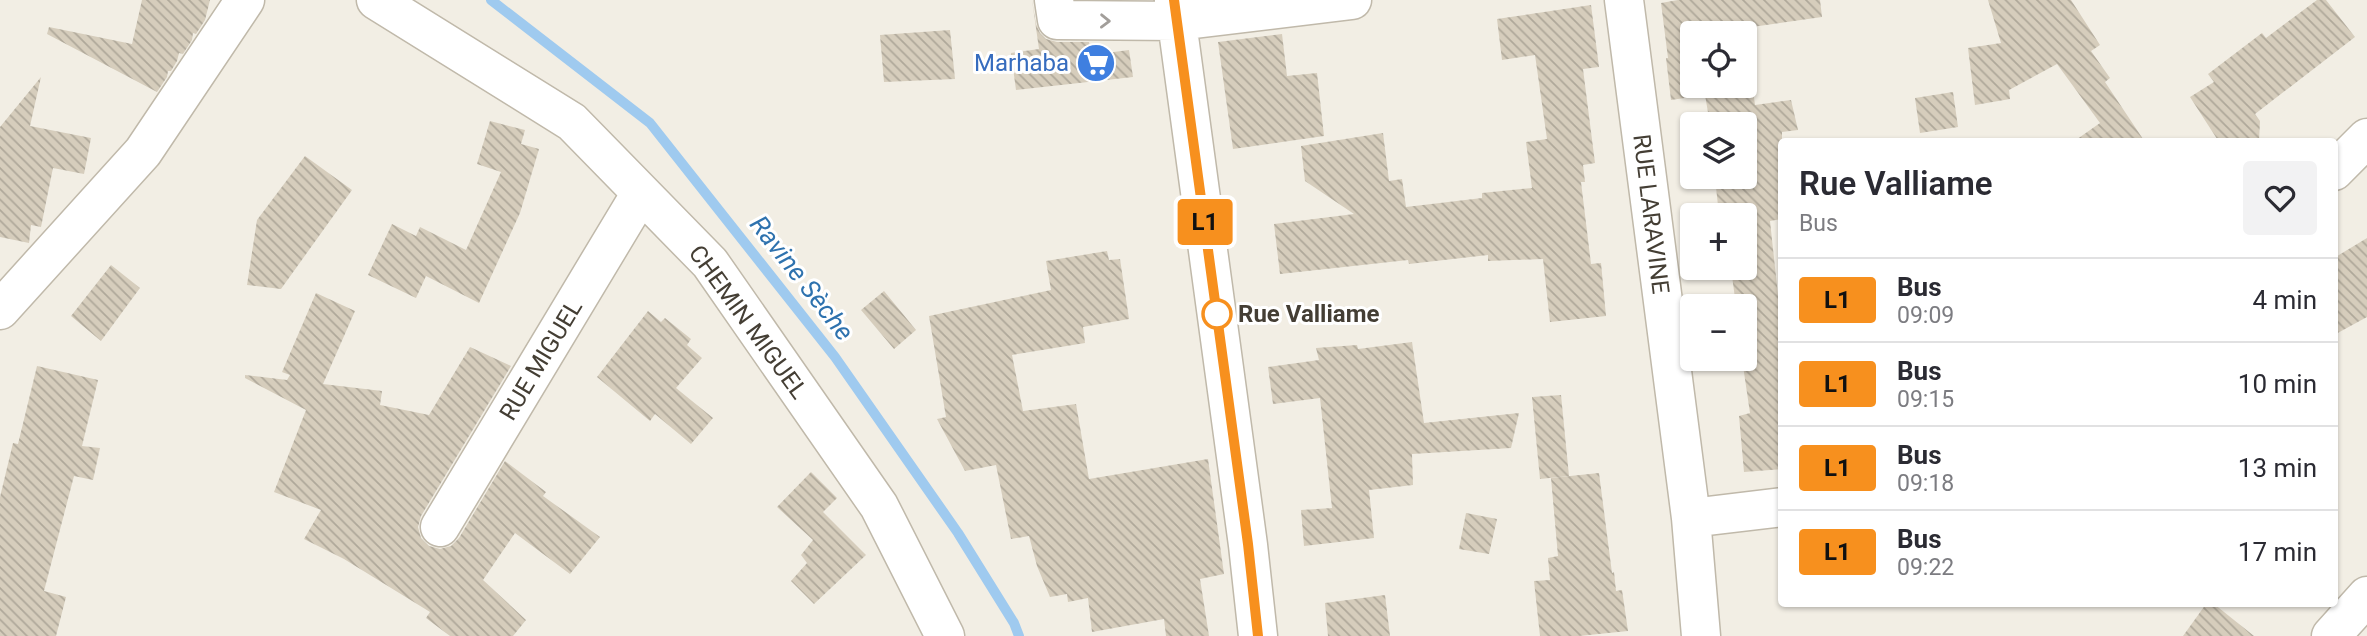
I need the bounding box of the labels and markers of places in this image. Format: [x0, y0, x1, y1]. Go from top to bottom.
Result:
supermarket icon: Marhaba [1075, 42, 1117, 84]
place label: Marhaba [974, 49, 1069, 77]
marker: Rue Valliame [1202, 299, 1232, 329]
place label: Rue Valliame [1238, 300, 1379, 328]

